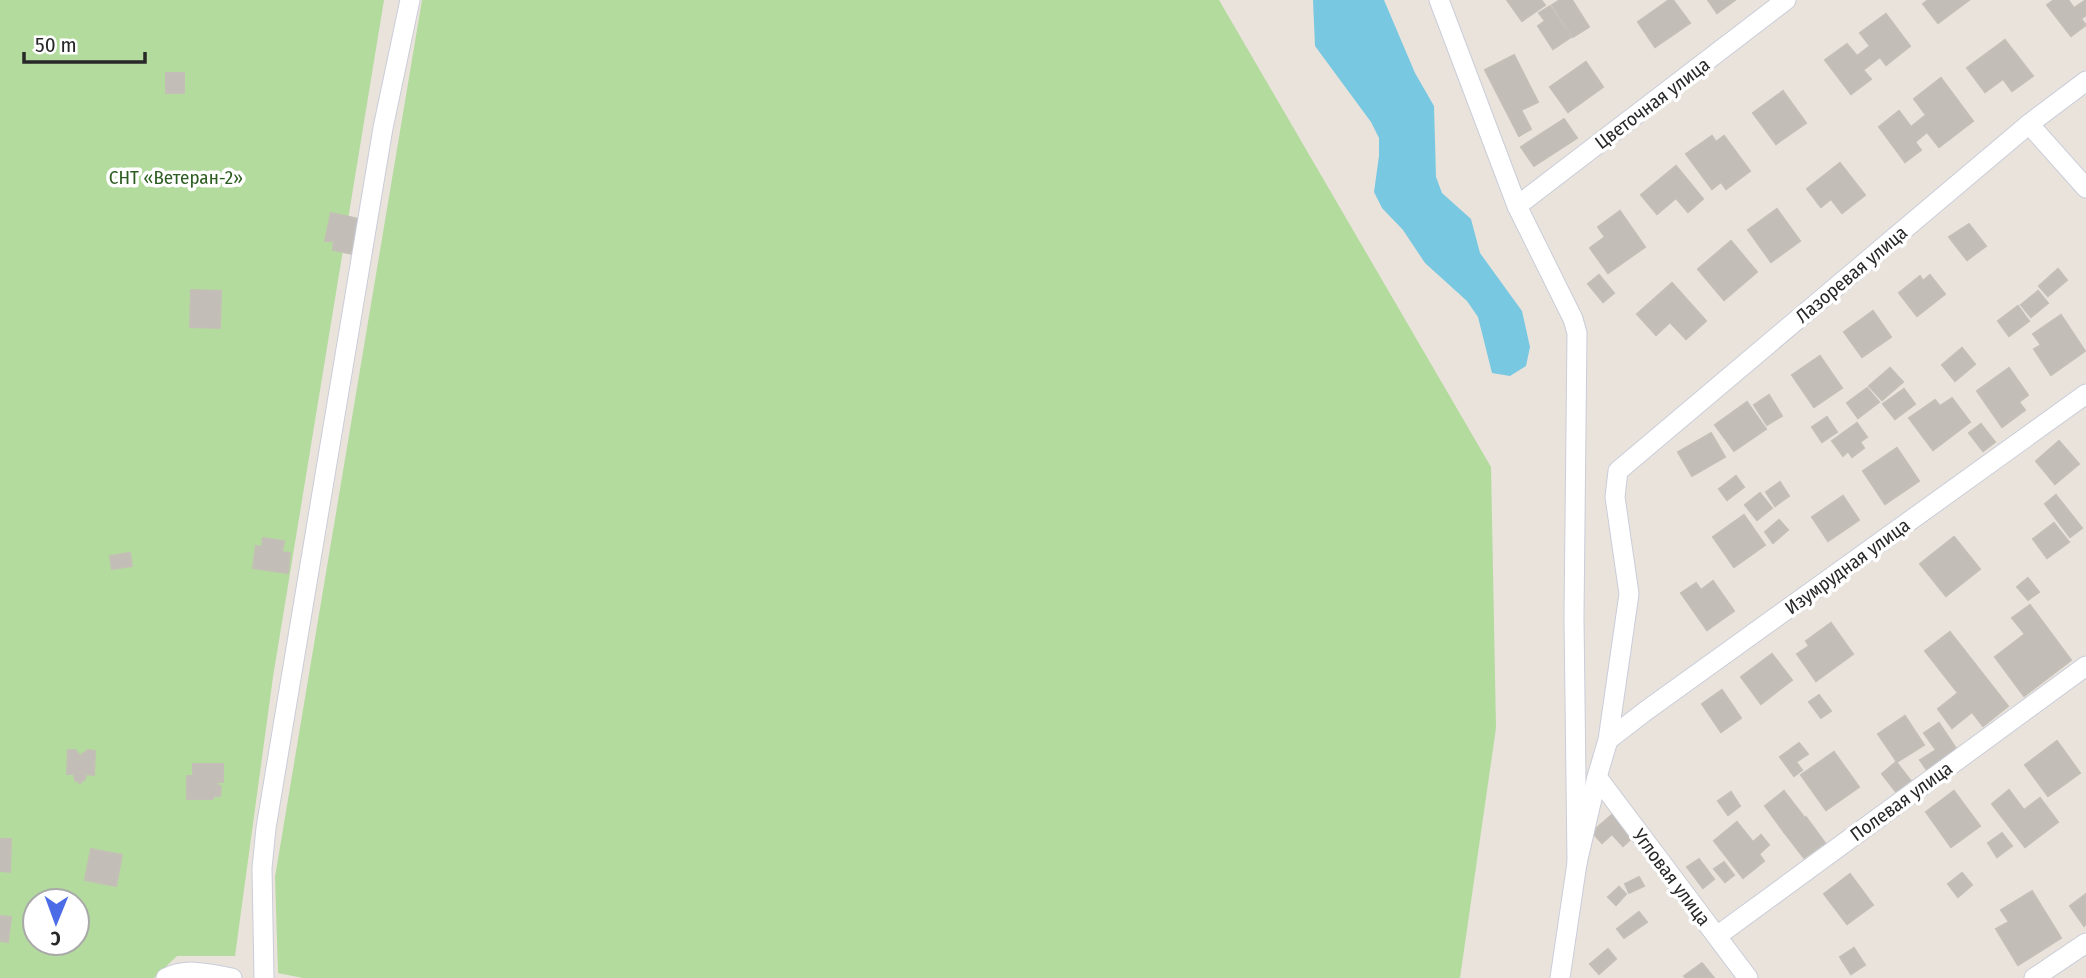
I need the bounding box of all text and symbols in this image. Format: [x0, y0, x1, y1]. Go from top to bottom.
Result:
scale bar [24, 21, 145, 65]
text: 50 m [35, 32, 77, 58]
street label: Цветочная улица [1590, 53, 1714, 154]
park label: СНТ «Ветеран-2» [109, 166, 243, 189]
street label: Лазоревая улица [1791, 221, 1912, 328]
street label: Изумрудная улица [1780, 513, 1914, 619]
street label: Полевая улица [1846, 757, 1957, 846]
street label: Угловая улица [1627, 824, 1715, 930]
north arrow [21, 887, 91, 957]
text: С [50, 927, 61, 950]

